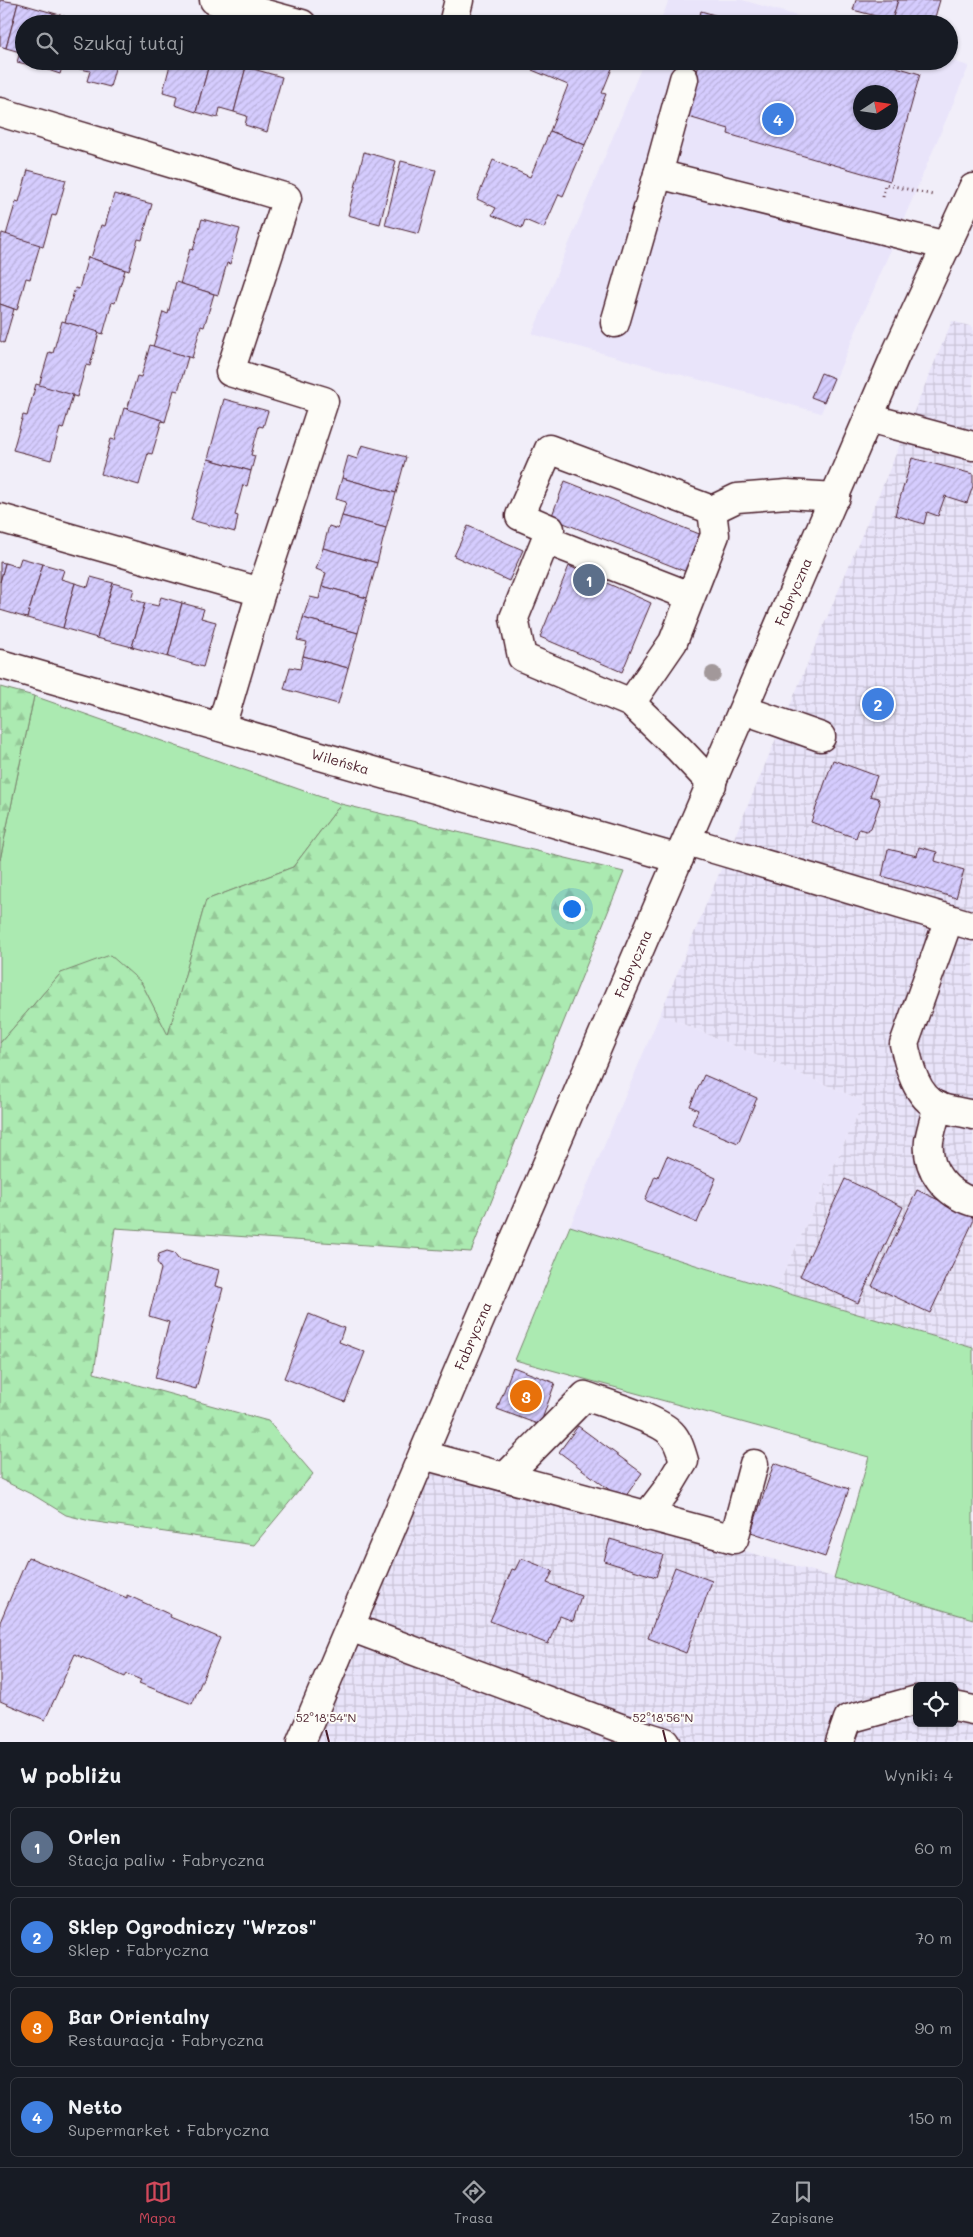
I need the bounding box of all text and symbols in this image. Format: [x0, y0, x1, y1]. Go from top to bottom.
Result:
search box [15, 15, 958, 70]
icon: search [33, 29, 61, 57]
text: Szukaj tutaj [73, 30, 184, 55]
north arrow [853, 85, 898, 130]
pin: 4 [762, 100, 794, 138]
street label: Fabryczna [770, 555, 816, 629]
pin: 1 [573, 561, 605, 599]
pin: 2 [862, 685, 894, 723]
street label: Wileńska [309, 744, 372, 779]
your location [559, 896, 585, 922]
street label: Fabryczna [610, 927, 656, 1001]
street label: Fabryczna [450, 1299, 496, 1373]
pin: 3 [510, 1377, 542, 1415]
map controls [913, 1682, 958, 1727]
button: locate [913, 1682, 958, 1727]
text: 52°18'54"N [296, 1709, 356, 1725]
text: 52°18'56"N [633, 1709, 693, 1725]
text: W pobliżu [20, 1761, 121, 1788]
text: Wyniki: 4 [884, 1764, 953, 1785]
text: Orlen [68, 1824, 121, 1849]
text: 1 [33, 1837, 41, 1858]
text: 60 m [915, 1837, 952, 1858]
text: Stacja paliw · Fabryczna [68, 1849, 265, 1870]
text: Sklep Ogrodniczy "Wrzos" [68, 1914, 317, 1939]
text: 2 [33, 1927, 41, 1948]
text: 70 m [915, 1927, 952, 1948]
text: Sklep · Fabryczna [68, 1939, 209, 1960]
text: Bar Orientalny [68, 2004, 210, 2029]
text: 3 [32, 2017, 42, 2038]
text: 90 m [915, 2017, 952, 2038]
text: Restauracja · Fabryczna [68, 2029, 264, 2050]
text: Netto [68, 2094, 122, 2119]
text: 4 [32, 2107, 42, 2128]
text: 150 m [908, 2107, 952, 2128]
text: Supermarket · Fabryczna [68, 2119, 270, 2140]
tab: Mapa [139, 2178, 176, 2227]
tab: Trasa [454, 2178, 493, 2227]
tab: Zapisane [771, 2178, 834, 2227]

